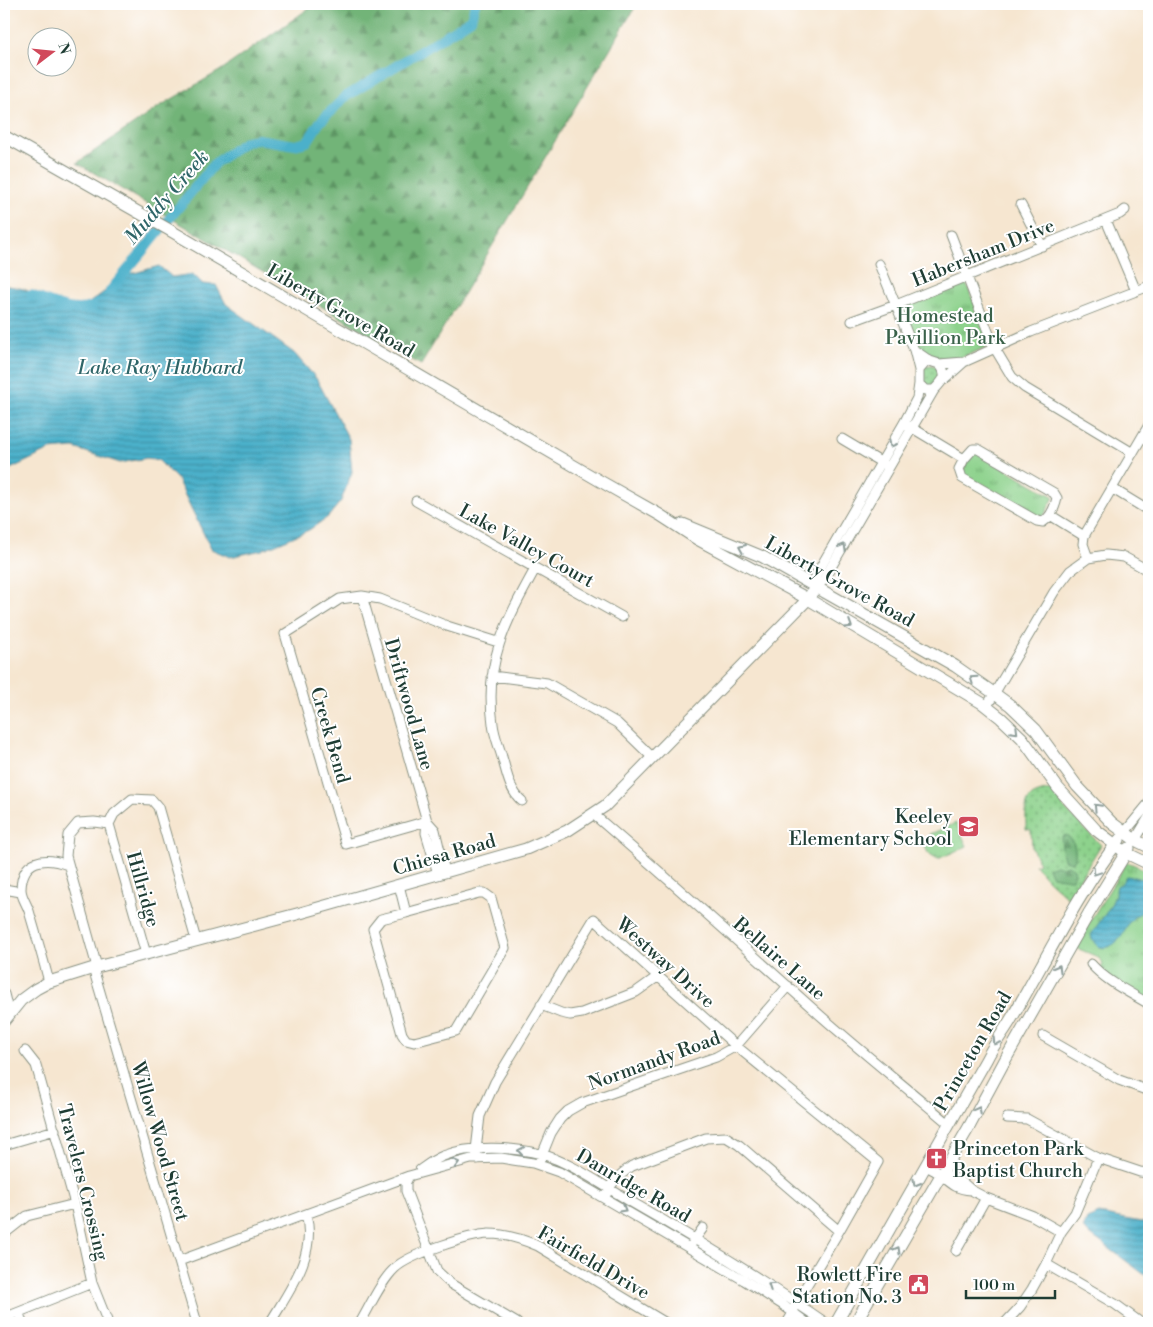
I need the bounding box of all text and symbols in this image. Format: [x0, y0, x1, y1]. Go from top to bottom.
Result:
north arrow [28, 28, 78, 78]
text: N [53, 41, 74, 56]
water label: Muddy Creek [119, 146, 215, 250]
street label: Habersham Drive [909, 213, 1058, 292]
street label: Liberty Grove Road [262, 259, 419, 363]
park label: Homestead Pavillion Park [885, 304, 1006, 350]
water label: Lake Ray Hubbard [77, 356, 243, 381]
one-way arrow [888, 439, 898, 448]
street label: Lake Valley Court [455, 499, 599, 593]
street label: Liberty Grove Road [761, 531, 918, 633]
one-way arrow [738, 543, 746, 553]
one-way arrow [837, 543, 847, 552]
one-way arrow [844, 618, 853, 628]
street label: Driftwood Lane [379, 636, 439, 773]
one-way arrow [969, 675, 978, 685]
street label: Creek Bend [305, 684, 355, 786]
one-way arrow [1009, 725, 1018, 734]
one-way arrow [1094, 804, 1103, 813]
place label: Keeley Elementary School [789, 805, 953, 851]
school or university icon: Keeley Elementary School [956, 815, 980, 839]
street label: Chiesa Road [390, 829, 499, 881]
street label: Hillridge [121, 849, 165, 930]
one-way arrow [1093, 866, 1102, 875]
street label: Westway Drive [610, 911, 720, 1013]
street label: Bellaire Lane [727, 911, 831, 1005]
one-way arrow [1051, 965, 1061, 974]
street label: Princeton Road [929, 987, 1017, 1116]
street label: Normandy Road [585, 1026, 724, 1096]
one-way arrow [993, 1037, 1003, 1046]
street label: Willow Wood Street [125, 1058, 194, 1224]
street label: Travelers Crossing [52, 1102, 114, 1263]
one-way arrow [972, 1106, 982, 1115]
place label: Princeton Park Baptist Church [952, 1137, 1084, 1183]
street label: Danridge Road [572, 1143, 695, 1228]
one-way arrow [517, 1146, 526, 1157]
church icon: Princeton Park Baptist Church [925, 1147, 949, 1171]
one-way arrow [451, 1159, 459, 1169]
one-way arrow [913, 1178, 923, 1187]
one-way arrow [618, 1203, 627, 1213]
street label: Fairfield Drive [533, 1221, 654, 1305]
one-way arrow [890, 1247, 900, 1256]
place label: Rowlett Fire Station No. 3 [792, 1263, 902, 1309]
scale bar [966, 1267, 1054, 1299]
public building icon: Rowlett Fire Station No. 3 [906, 1273, 930, 1297]
text: 100 m [973, 1276, 1015, 1295]
one-way arrow [767, 1283, 777, 1292]

